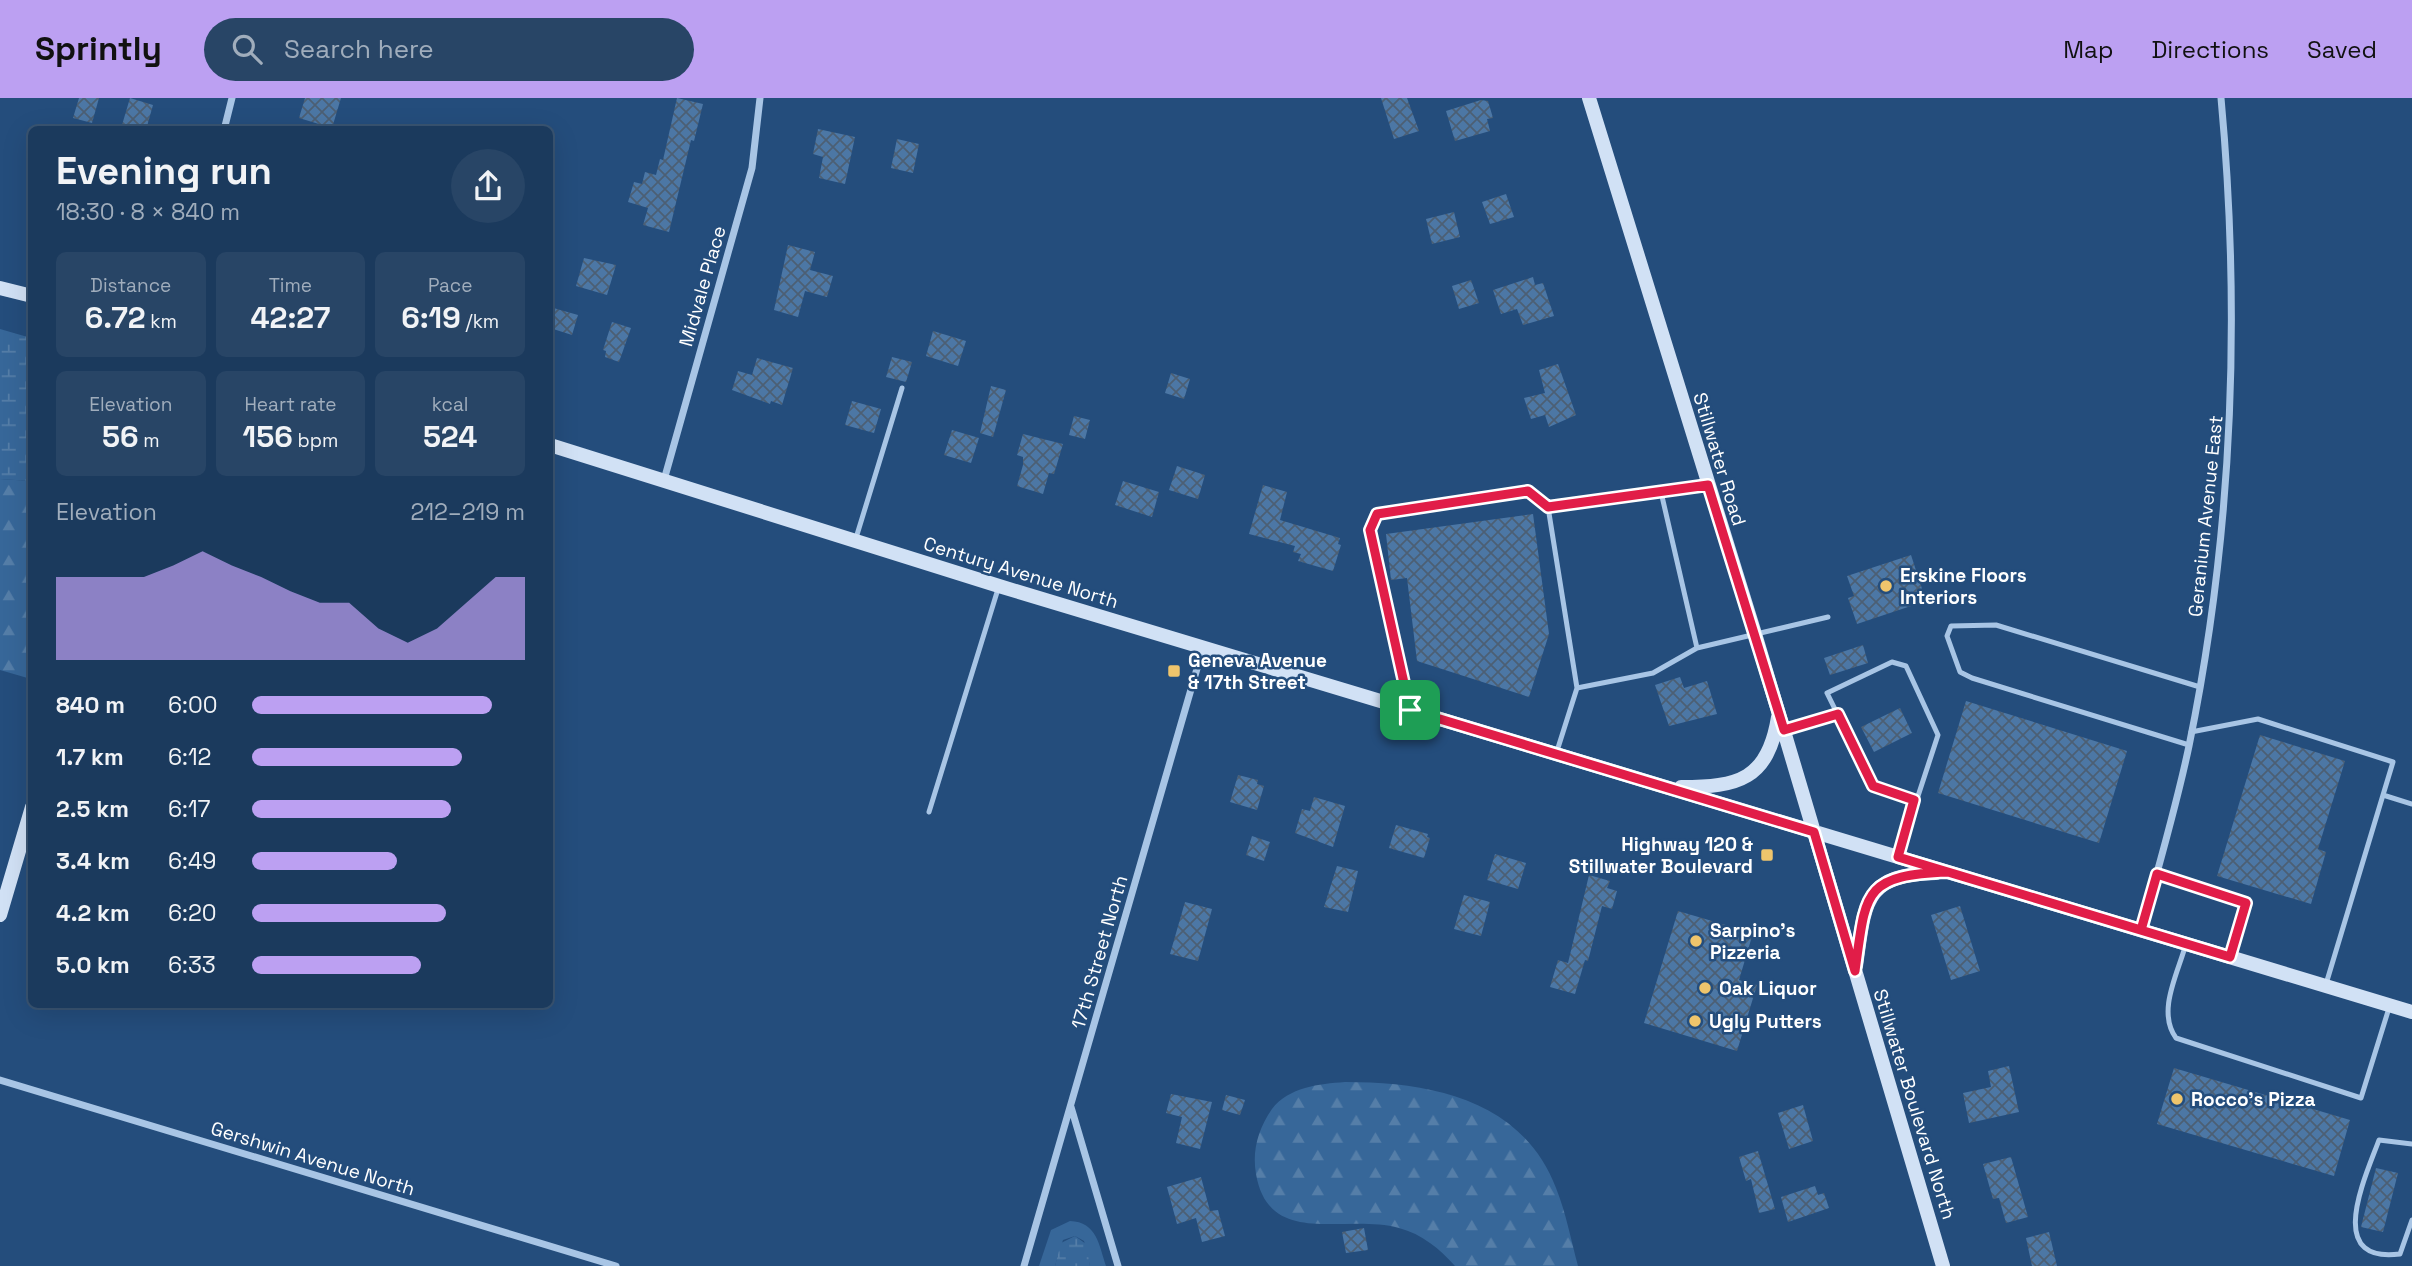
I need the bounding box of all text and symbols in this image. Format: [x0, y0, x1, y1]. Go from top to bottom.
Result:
search box [204, 18, 694, 81]
text: Sprintly [35, 28, 162, 70]
icon: search [228, 30, 266, 68]
text: Search here [284, 32, 434, 66]
text: Map [2063, 34, 2113, 65]
text: Directions [2151, 34, 2269, 65]
text: Saved [2307, 34, 2377, 65]
text: Evening run [56, 147, 272, 195]
button: share [451, 149, 525, 223]
text: 18:30 · 8 × 840 m [56, 197, 240, 227]
street label: Midvale Place [673, 223, 732, 349]
text: Distance [90, 273, 171, 298]
text: Time [269, 273, 312, 298]
text: Pace [428, 273, 472, 298]
text: 6.72 [85, 298, 145, 337]
text: 42:27 [251, 298, 330, 337]
text: 6:19 [401, 298, 461, 337]
text: km [145, 309, 177, 334]
text: /km [461, 309, 499, 334]
street label: Stillwater Road [1687, 389, 1752, 529]
text: Elevation [89, 392, 172, 417]
text: Heart rate [244, 392, 337, 417]
text: kcal [432, 392, 469, 417]
street label: Geranium Avenue East [2182, 414, 2229, 618]
text: 56 [102, 417, 138, 456]
text: 156 [243, 417, 293, 456]
text: 524 [423, 417, 477, 456]
text: m [138, 428, 160, 453]
text: bpm [293, 428, 338, 453]
text: Elevation [56, 497, 157, 527]
text: 212–219 m [411, 497, 525, 527]
street label: Century Avenue North [920, 531, 1121, 614]
place label: Erskine Floors Interiors [1900, 563, 2027, 610]
marker: Erskine Floors Interiors [1878, 578, 1894, 594]
place label: Geneva Avenue & 17th Street [1188, 648, 1327, 695]
marker: Geneva Avenue & 17th Street [1166, 663, 1182, 679]
pin [1380, 680, 1440, 740]
text: 840 m [56, 690, 125, 720]
text: 6:00 [168, 690, 217, 720]
icon: arrive [1391, 691, 1429, 729]
text: 1.7 km [56, 742, 124, 772]
text: 6:12 [168, 742, 211, 772]
text: 2.5 km [56, 794, 129, 824]
text: 6:17 [168, 794, 210, 824]
place label: Highway 120 & Stillwater Boulevard [1569, 832, 1753, 879]
text: 3.4 km [56, 846, 130, 876]
text: 6:49 [168, 846, 216, 876]
marker: Highway 120 & Stillwater Boulevard [1759, 847, 1775, 863]
street label: 17th Street North [1066, 872, 1133, 1032]
text: 4.2 km [56, 898, 130, 928]
text: 6:20 [168, 898, 217, 928]
place label: Sarpino's Pizzeria [1710, 918, 1795, 965]
marker: Sarpino's Pizzeria [1688, 933, 1704, 949]
text: 5.0 km [56, 950, 130, 980]
text: 6:33 [168, 950, 216, 980]
place label: Oak Liquor [1719, 976, 1817, 1001]
marker: Oak Liquor [1697, 980, 1713, 996]
street label: Stillwater Boulevard North [1868, 986, 1962, 1222]
place label: Ugly Putters [1709, 1009, 1822, 1034]
marker: Ugly Putters [1687, 1013, 1703, 1029]
place label: Rocco's Pizza [2191, 1087, 2315, 1112]
marker: Rocco's Pizza [2169, 1091, 2185, 1107]
street label: Gershwin Avenue North [208, 1115, 418, 1201]

